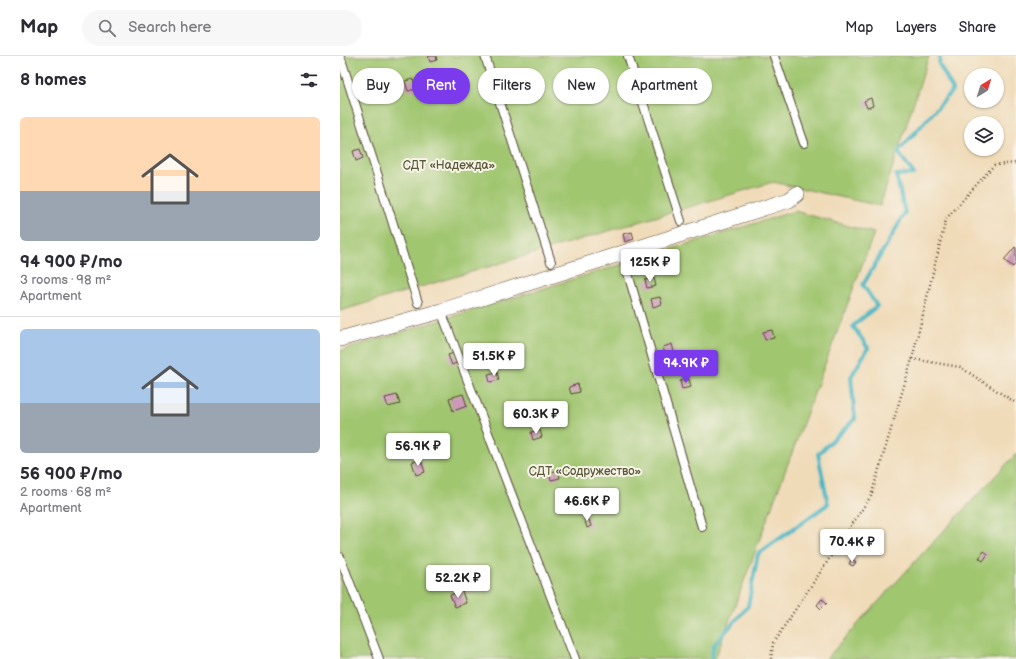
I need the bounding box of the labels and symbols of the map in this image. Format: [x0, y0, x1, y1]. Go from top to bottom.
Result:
north arrow [964, 68, 1004, 108]
park label: СДТ «Надежда» [403, 158, 496, 173]
pin: 125K ₽ [617, 249, 683, 283]
pin: 51.5K ₽ [457, 343, 531, 377]
pin: 94.9K ₽ [649, 350, 723, 384]
pin: 60.3K ₽ [499, 401, 573, 435]
pin: 56.9K ₽ [381, 433, 455, 467]
park label: СДТ «Содружество» [529, 464, 642, 479]
pin: 46.6K ₽ [550, 488, 624, 522]
pin: 70.4K ₽ [815, 529, 889, 563]
pin: 52.2K ₽ [421, 565, 495, 599]

